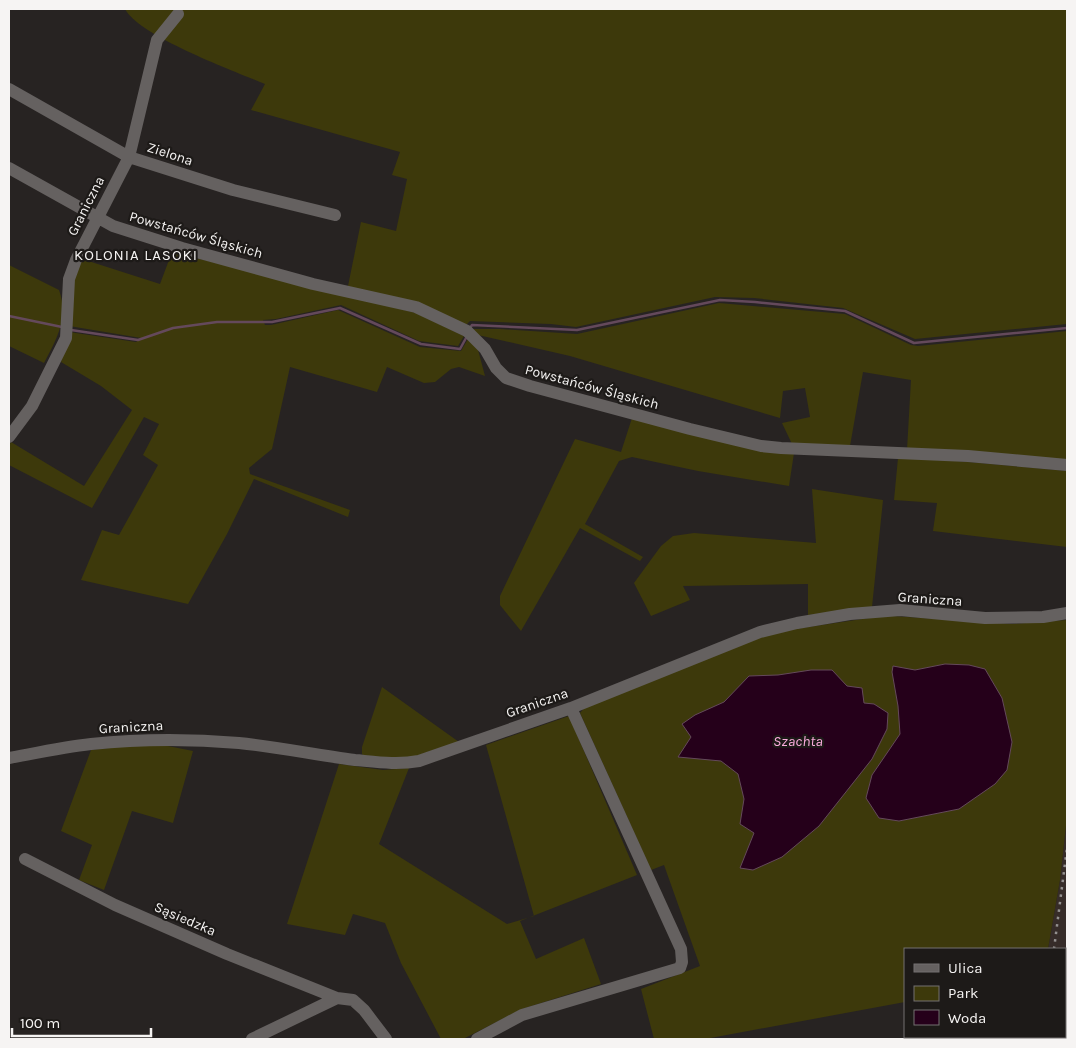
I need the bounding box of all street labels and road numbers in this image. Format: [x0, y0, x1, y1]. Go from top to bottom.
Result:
street label: Zielona [145, 139, 195, 169]
street label: Graniczna [64, 173, 108, 239]
street label: Powstańców Śląskich [127, 208, 265, 262]
street label: Powstańców Śląskich [523, 361, 661, 413]
street label: Graniczna [897, 588, 963, 610]
street label: Graniczna [504, 684, 570, 722]
street label: Graniczna [98, 717, 164, 737]
street label: Sąsiedzka [152, 898, 218, 940]

